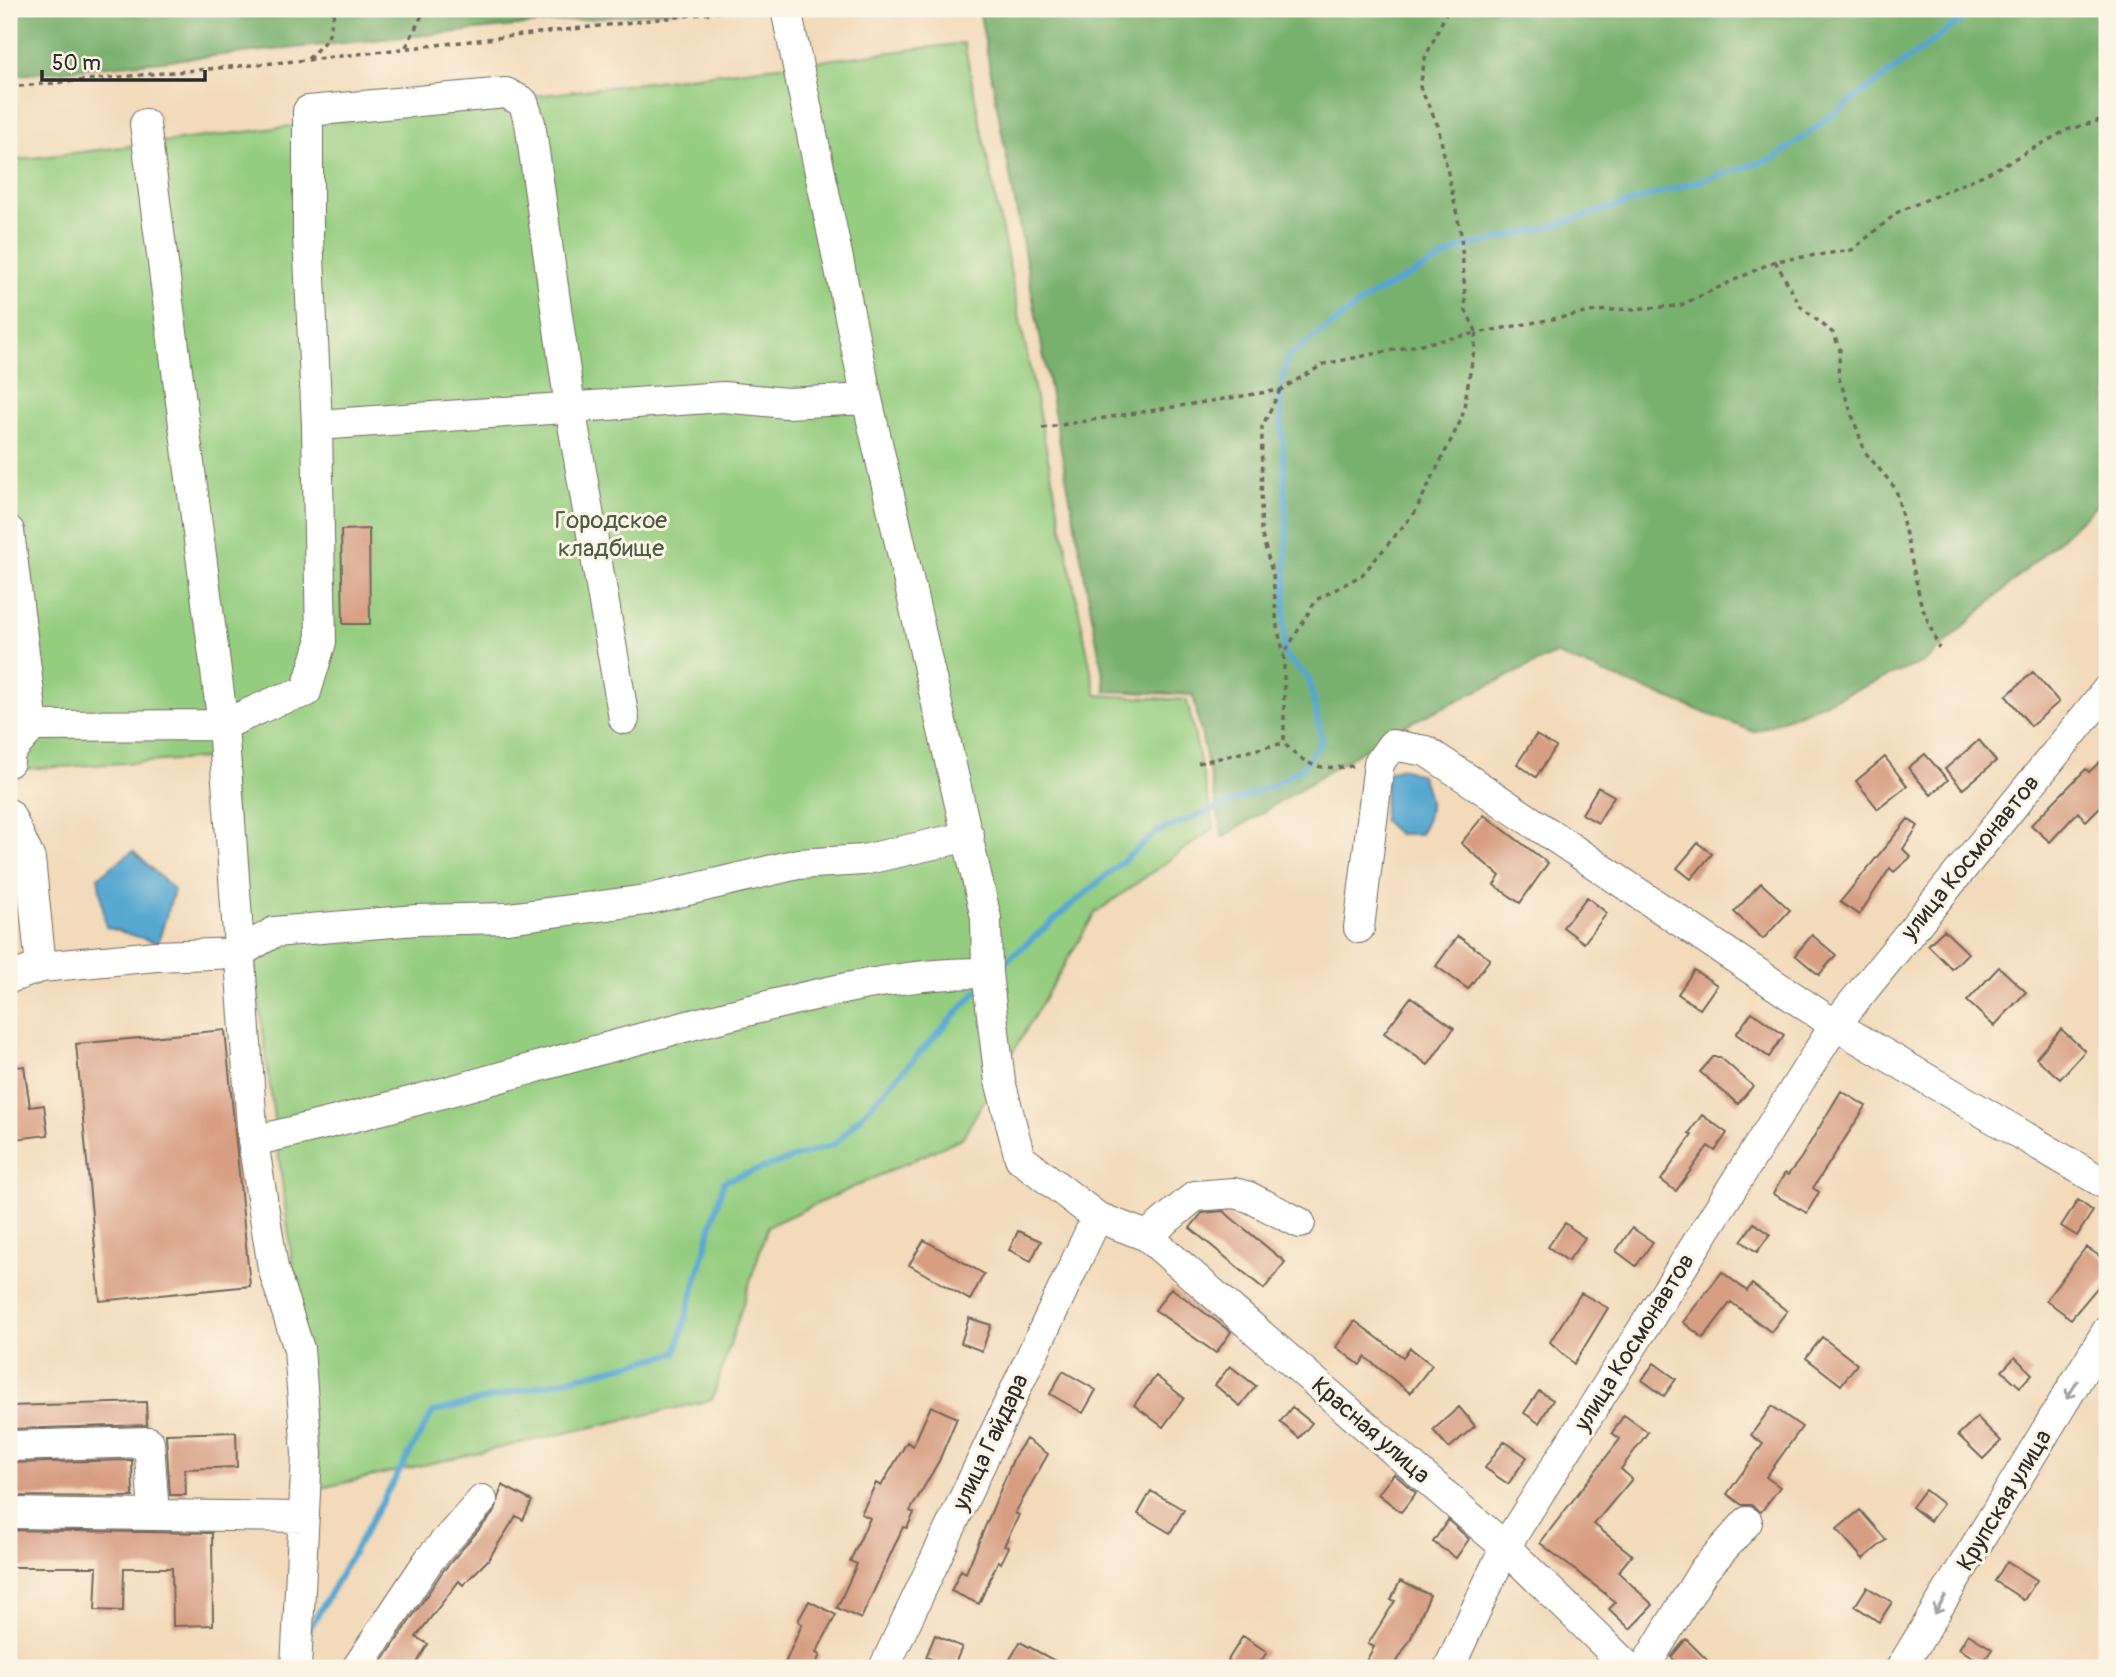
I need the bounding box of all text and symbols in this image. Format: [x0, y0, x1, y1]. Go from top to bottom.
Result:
scale bar [42, 38, 205, 82]
text: 50 m [52, 50, 101, 77]
park label: Городское кладбище [555, 506, 667, 563]
street label: улица Космонавтов [1894, 769, 2046, 947]
street label: улица Космонавтов [1567, 1248, 1701, 1437]
street label: улица Гайдара [946, 1369, 1035, 1516]
street label: Красная улица [1305, 1371, 1436, 1490]
one-way arrow [2064, 1379, 2078, 1399]
street label: Крупская улица [1951, 1424, 2058, 1576]
one-way arrow [1933, 1594, 1947, 1614]

